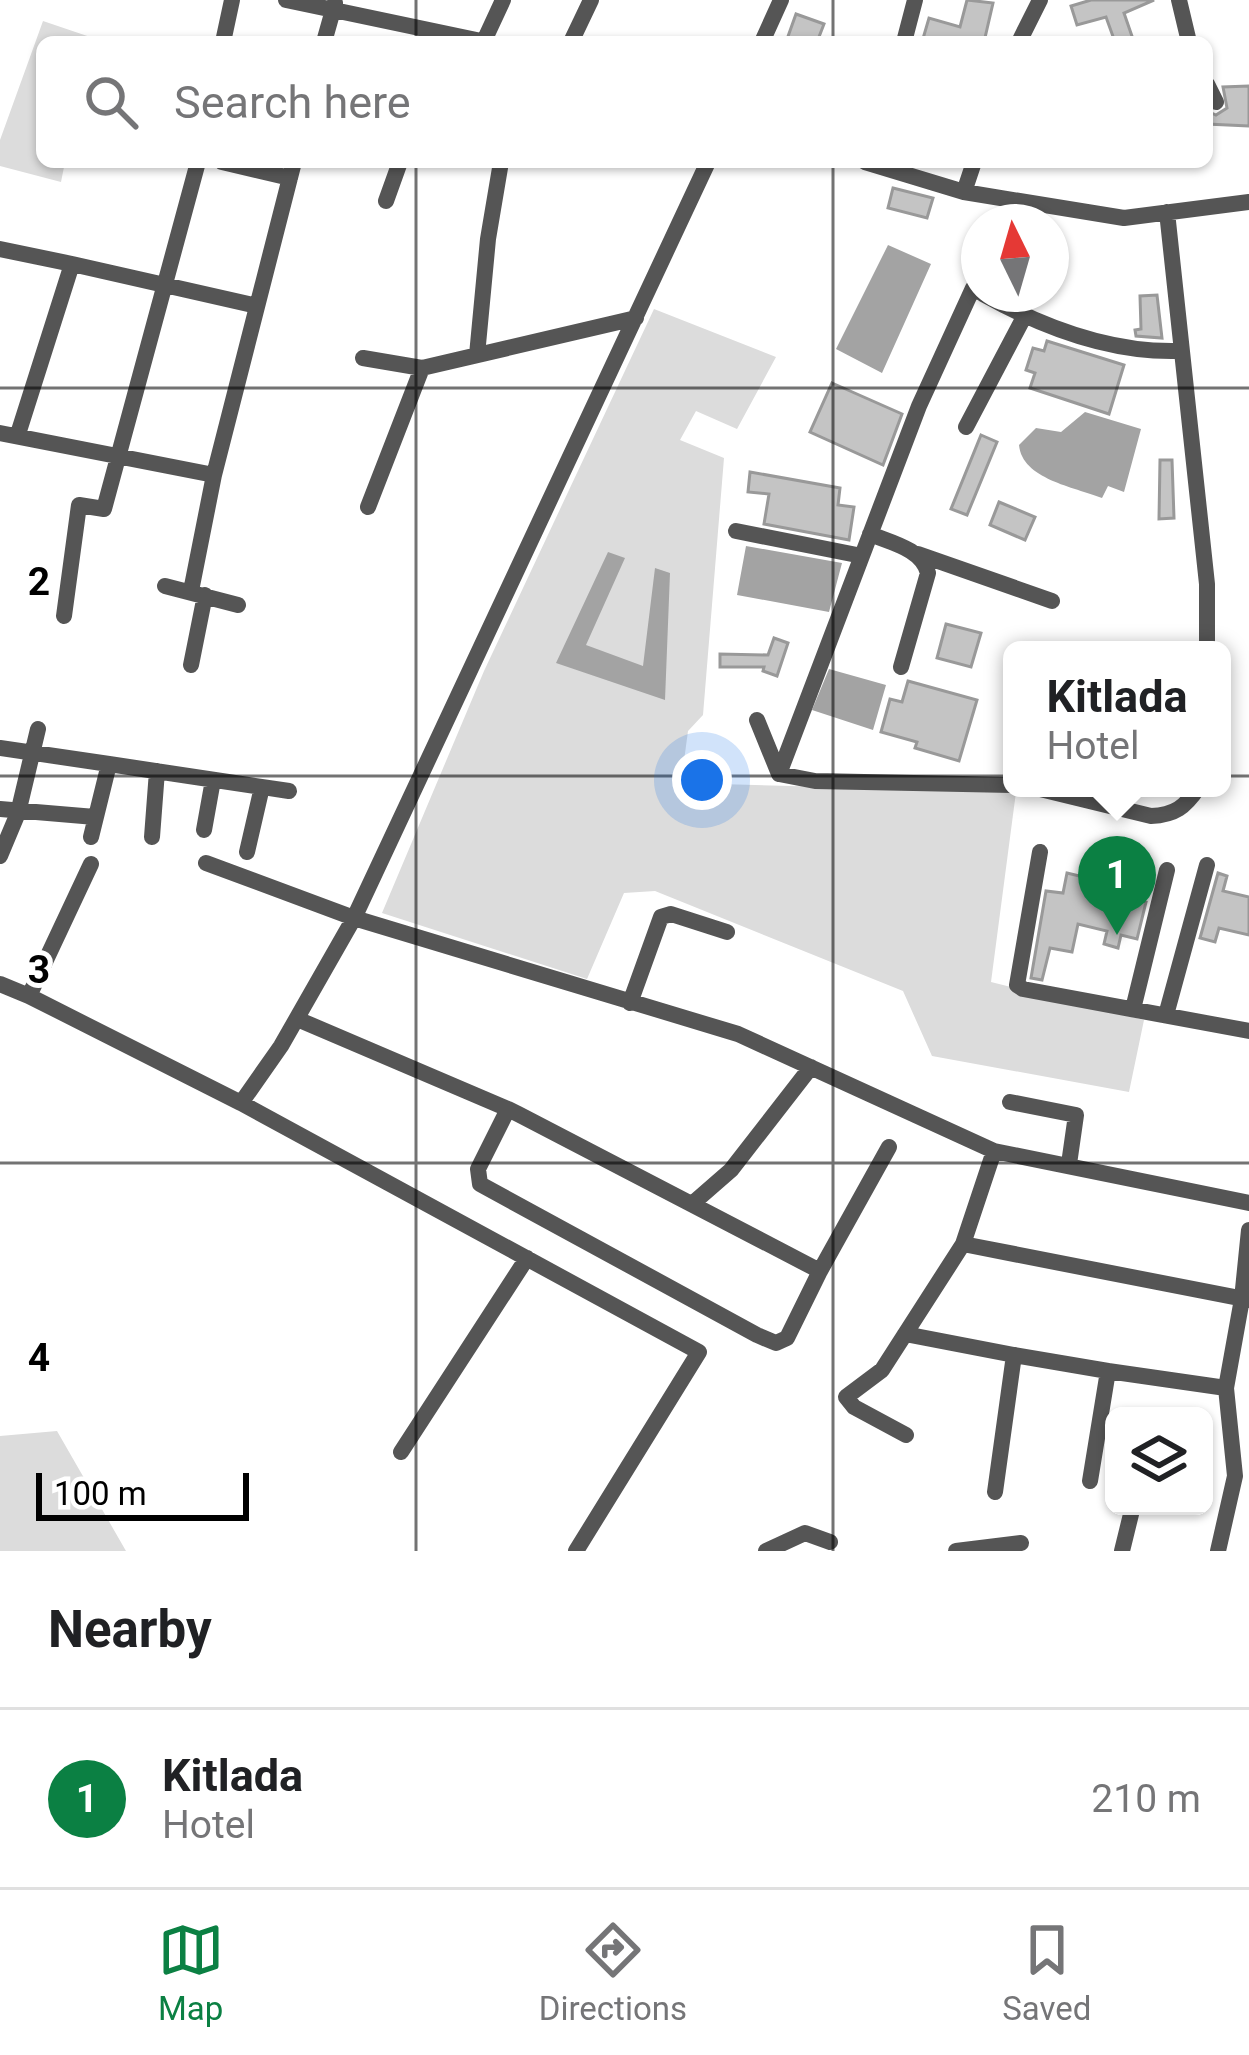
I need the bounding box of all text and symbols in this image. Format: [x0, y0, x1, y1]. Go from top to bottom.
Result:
search box [36, 36, 1213, 168]
icon: search [78, 69, 144, 135]
text: Search here [174, 76, 411, 129]
north arrow [961, 204, 1069, 312]
text: 2 [28, 559, 50, 605]
popup [1003, 641, 1231, 797]
text: Kitlada [1046, 670, 1188, 723]
text: Hotel [1046, 723, 1139, 769]
your location [672, 750, 732, 810]
pin: 1 [1078, 836, 1156, 935]
text: 3 [28, 947, 50, 993]
text: 4 [28, 1335, 50, 1381]
map controls [1105, 1407, 1213, 1515]
button: layers [1105, 1407, 1213, 1515]
scale bar [36, 1467, 249, 1520]
text: 100 m [54, 1474, 147, 1513]
text: Nearby [48, 1600, 212, 1659]
text: Kitlada [162, 1749, 303, 1802]
text: 1 [76, 1776, 98, 1822]
text: 210 m [1091, 1776, 1201, 1822]
text: Hotel [162, 1802, 255, 1848]
tab: Map [158, 1917, 224, 2028]
tab: Directions [539, 1917, 687, 2028]
tab: Saved [1002, 1917, 1091, 2028]

